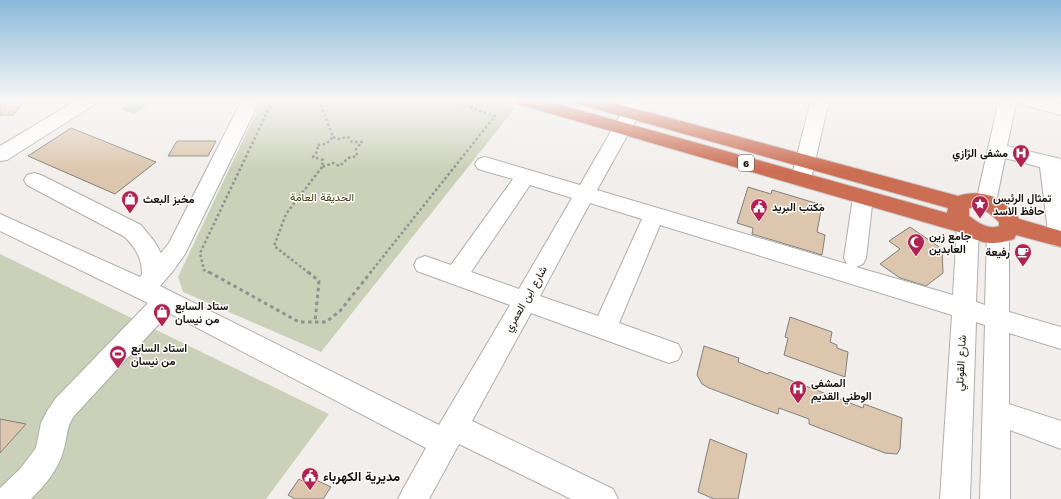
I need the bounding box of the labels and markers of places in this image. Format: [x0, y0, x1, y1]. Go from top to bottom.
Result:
hospital icon: مشفى الرّازي [1011, 143, 1031, 168]
place label: مشفى الرّازي [952, 147, 1008, 162]
shop icon: مخبز البعث [120, 189, 140, 214]
place label: تمثال الرئيس حافظ الاسد [993, 192, 1052, 218]
place label: مخبز البعث [143, 193, 194, 206]
place icon: تمثال الرئيس حافظ الاسد [970, 194, 990, 219]
public building icon: مكتب البريد [749, 197, 769, 222]
place label: مكتب البريد [772, 201, 825, 214]
place label: جامع زين العابدين [929, 230, 972, 256]
mosque icon: جامع زين العابدين [906, 232, 926, 257]
cafe icon: رفيعة [1013, 242, 1033, 267]
place label: رفيعة [985, 246, 1010, 259]
place label: ستاد السابع من نيسان [175, 300, 228, 326]
shop icon: ستاد السابع من نيسان [152, 302, 172, 327]
place label: استاد السابع من نيسان [131, 342, 187, 368]
sports icon: استاد السابع من نيسان [108, 344, 128, 369]
place label: المشفى الوطني القديم [811, 377, 872, 405]
hospital icon: المشفى الوطني القديم [788, 379, 808, 404]
public building icon: مديرية الكهرباء [300, 466, 320, 491]
place label: مديرية الكهرباء [323, 469, 400, 485]

